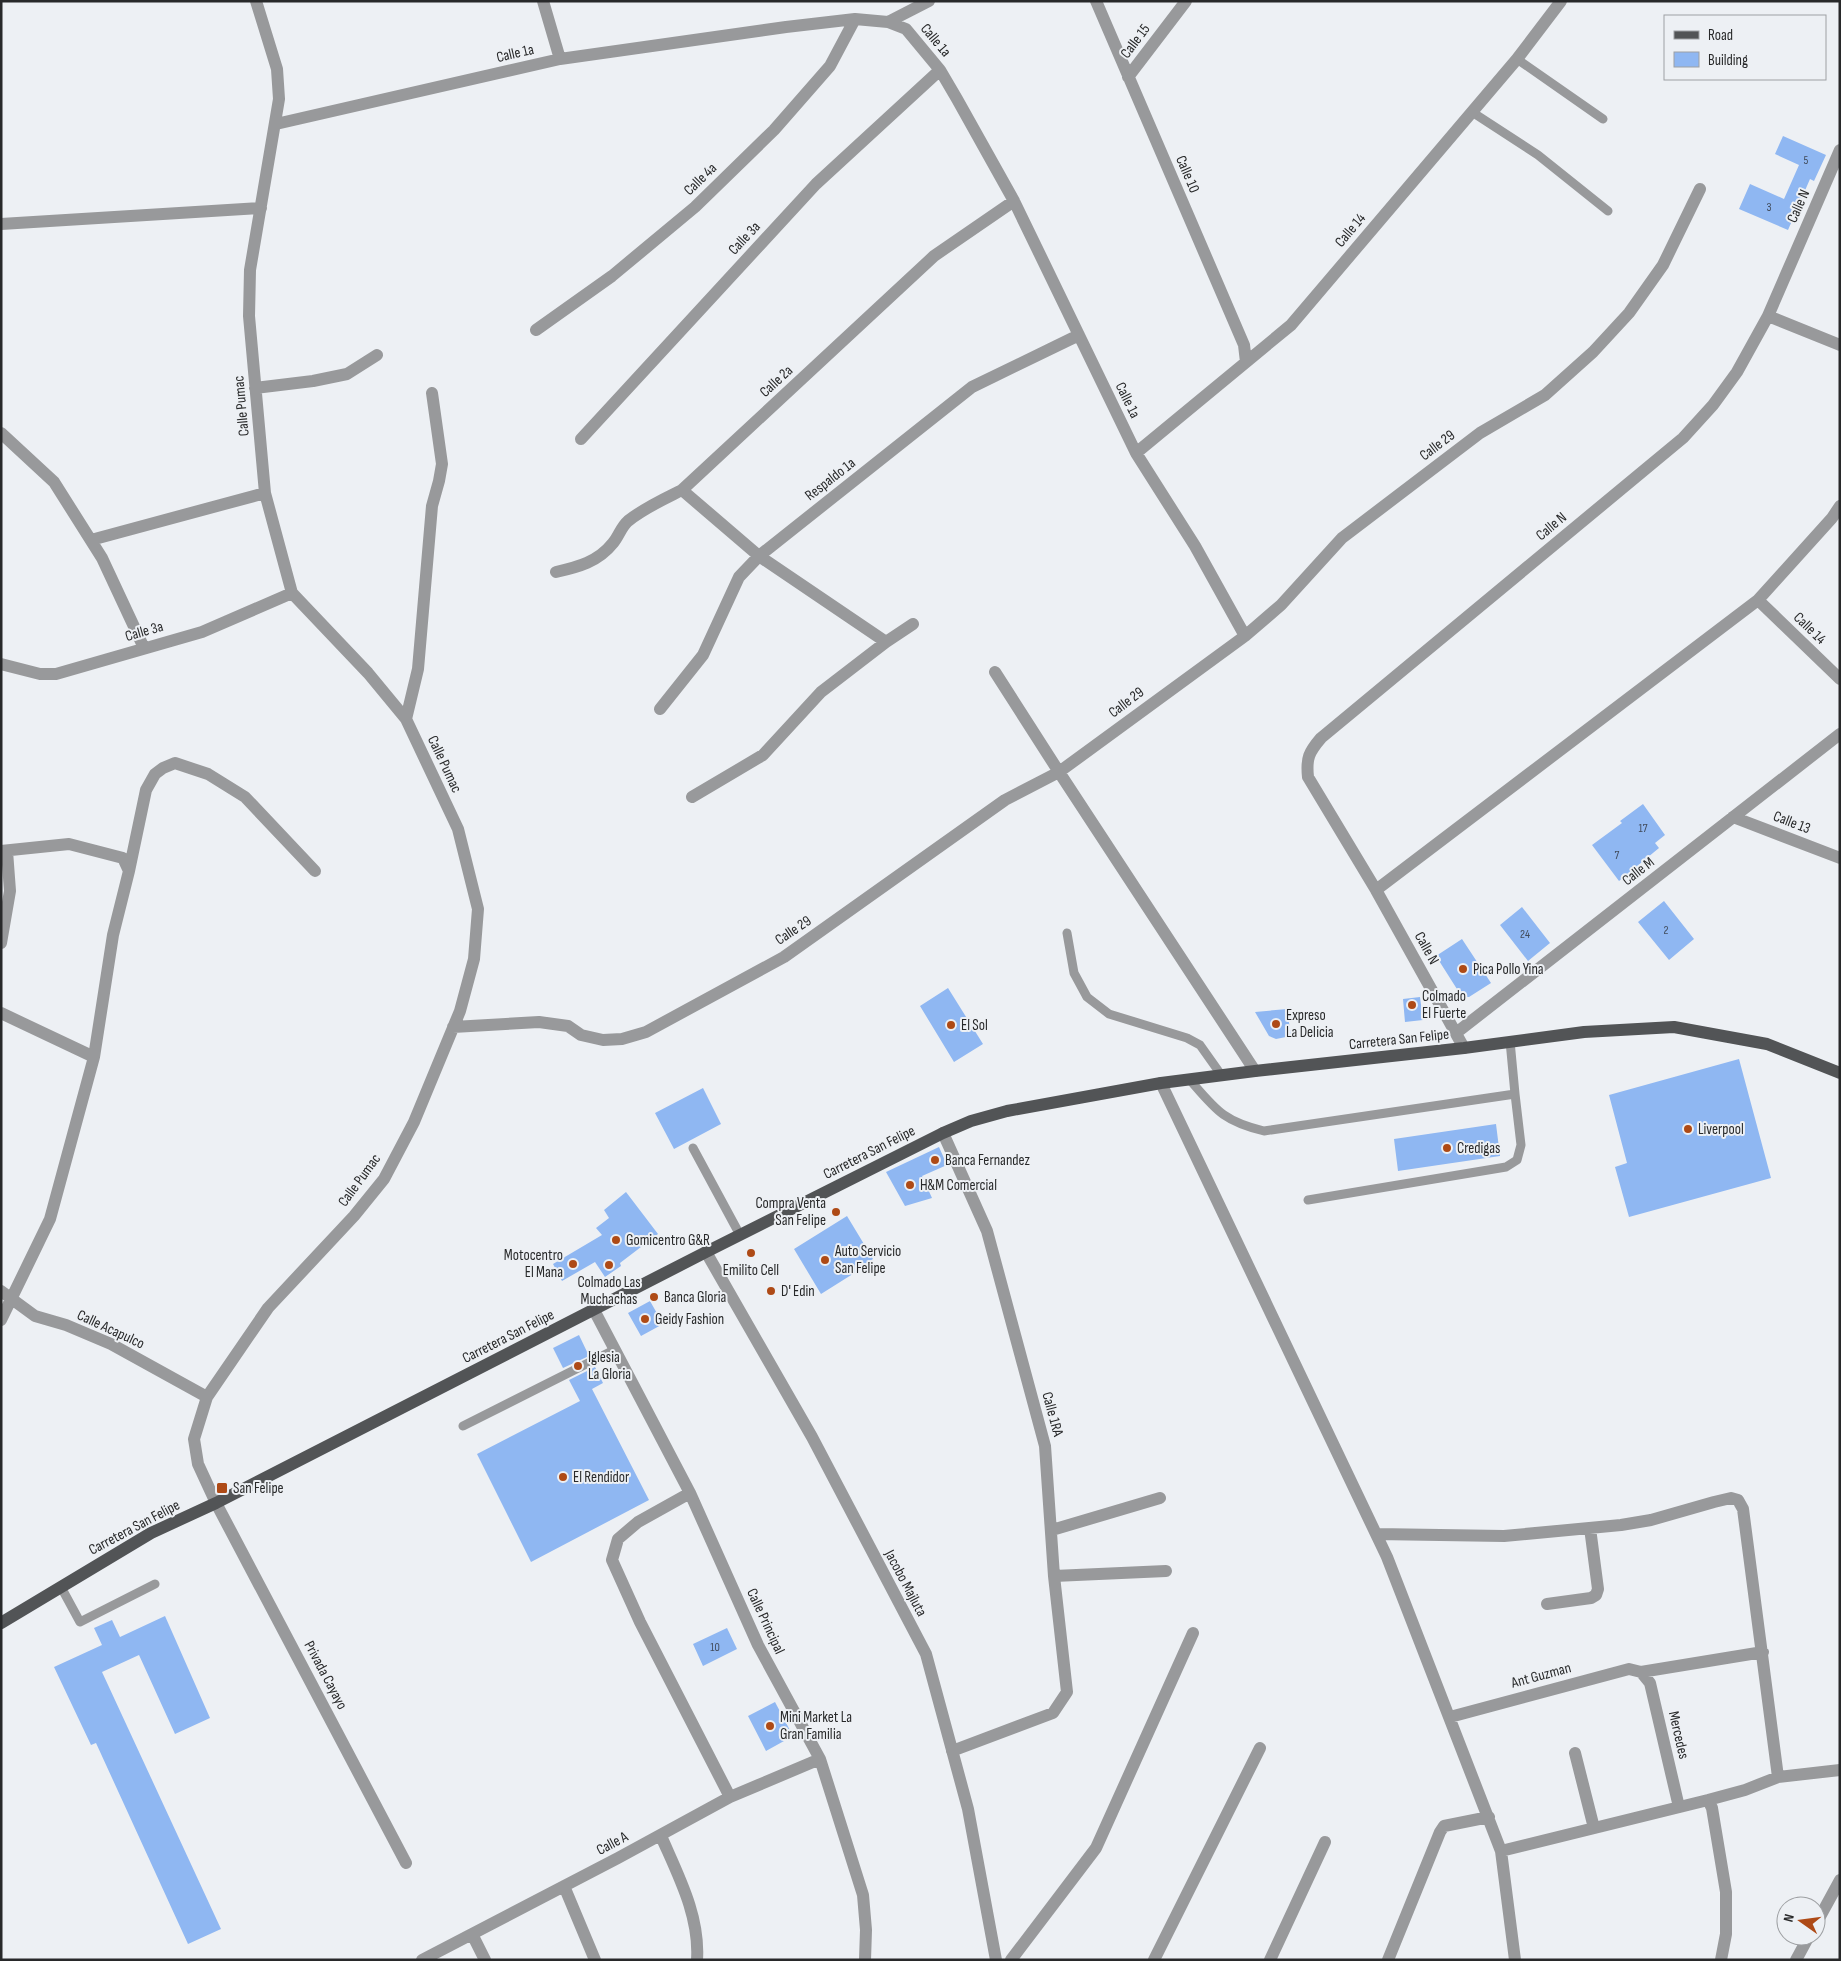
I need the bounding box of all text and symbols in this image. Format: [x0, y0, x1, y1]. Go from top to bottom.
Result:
legend [1664, 15, 1826, 80]
street label: Calle 1a [916, 20, 955, 61]
street label: Calle 15 [1116, 20, 1154, 62]
text: Road [1708, 26, 1733, 45]
street label: Calle 1a [495, 40, 536, 67]
text: Building [1708, 51, 1748, 70]
street label: Calle 10 [1171, 153, 1204, 196]
house number: 5 [1804, 153, 1809, 168]
street label: Calle 4a [680, 159, 721, 200]
street label: Calle N [1783, 187, 1814, 226]
house number: 3 [1766, 200, 1772, 215]
street label: Calle 14 [1331, 210, 1370, 251]
street label: Calle 3a [724, 217, 765, 259]
street label: Calle 2a [756, 361, 797, 402]
street label: Calle Pumac [229, 375, 254, 437]
street label: Calle 1a [1111, 379, 1144, 422]
street label: Calle 29 [1416, 426, 1459, 465]
street label: Respaldo 1a [801, 454, 860, 505]
street label: Calle N [1532, 508, 1571, 545]
street label: Calle 14 [1789, 608, 1830, 649]
street label: Calle 3a [123, 617, 166, 646]
street label: Calle 29 [1105, 683, 1148, 722]
street label: Calle Pumac [423, 733, 466, 796]
street label: Calle 13 [1771, 807, 1813, 838]
house number: 17 [1639, 821, 1648, 836]
house number: 7 [1615, 848, 1620, 863]
street label: Calle M [1618, 853, 1658, 890]
street label: Calle 29 [772, 911, 815, 949]
house number: 2 [1664, 923, 1669, 938]
house number: 24 [1520, 927, 1530, 942]
street label: Calle N [1410, 929, 1443, 968]
place label: Pica Pollo Yina [1473, 960, 1544, 979]
marker: Pica Pollo Yina [1457, 963, 1469, 975]
place label: Colmado El Fuerte [1422, 987, 1466, 1023]
marker: Colmado El Fuerte [1406, 999, 1418, 1011]
place label: Expreso La Delicia [1286, 1006, 1334, 1042]
place label: El Sol [961, 1016, 988, 1035]
marker: Expreso La Delicia [1270, 1018, 1282, 1030]
marker: El Sol [945, 1019, 957, 1031]
street label: Carretera San Felipe [1348, 1025, 1450, 1054]
place label: Liverpool [1698, 1120, 1744, 1139]
street label: Carretera San Felipe [820, 1121, 918, 1184]
marker: Liverpool [1682, 1123, 1694, 1135]
place label: Credigas [1457, 1139, 1500, 1158]
marker: Credigas [1441, 1142, 1453, 1154]
street label: Calle Pumac [334, 1150, 385, 1210]
place label: Banca Fernandez [945, 1151, 1031, 1170]
marker: Banca Fernandez [929, 1154, 941, 1166]
place label: H&M Comercial [920, 1176, 997, 1195]
marker: H&M Comercial [904, 1179, 916, 1191]
place label: Compra Venta San Felipe [755, 1194, 826, 1230]
marker: Compra Venta San Felipe [830, 1206, 842, 1218]
place label: Gomicentro G&R [626, 1231, 710, 1250]
marker: Gomicentro G&R [610, 1234, 622, 1246]
place label: Auto Servicio San Felipe [834, 1242, 901, 1278]
place label: Motocentro El Mana [504, 1246, 563, 1282]
marker: Emilito Cell [745, 1247, 757, 1259]
marker: Auto Servicio San Felipe [819, 1254, 831, 1266]
marker: Motocentro El Mana [567, 1258, 579, 1270]
marker: Colmado Las Muchachas [603, 1259, 615, 1271]
place label: Emilito Cell [723, 1261, 779, 1280]
place label: Colmado Las Muchachas [577, 1273, 641, 1309]
place label: D' Edin [781, 1282, 815, 1301]
marker: D' Edin [765, 1285, 777, 1297]
place label: Banca Gloria [664, 1288, 727, 1307]
marker: Banca Gloria [648, 1291, 660, 1303]
street label: Carretera San Felipe [459, 1305, 557, 1368]
street label: Calle Acapulco [74, 1306, 148, 1353]
place label: Geidy Fashion [655, 1310, 724, 1329]
marker: Geidy Fashion [639, 1313, 651, 1325]
place label: Iglesia La Gloria [588, 1348, 631, 1384]
marker: Iglesia La Gloria [572, 1360, 584, 1372]
street label: Calle 1RA [1037, 1390, 1068, 1439]
place label: El Rendidor [573, 1468, 630, 1487]
marker: El Rendidor [557, 1471, 569, 1483]
place label: San Felipe [233, 1479, 284, 1498]
marker: San Felipe [215, 1481, 229, 1495]
street label: Carretera San Felipe [85, 1495, 183, 1559]
street label: Jacobo Majluta [880, 1546, 931, 1620]
street label: Calle Principal [742, 1585, 789, 1657]
street label: Privada Cayayo [300, 1638, 352, 1713]
house number: 10 [710, 1640, 720, 1655]
street label: Ant Guzman [1508, 1658, 1573, 1693]
place label: Mini Market La Gran Familia [780, 1708, 852, 1744]
street label: Mercedes [1664, 1709, 1693, 1761]
marker: Mini Market La Gran Familia [764, 1720, 776, 1732]
street label: Calle A [593, 1827, 632, 1860]
north arrow [1776, 1896, 1826, 1946]
text: N [1780, 1912, 1798, 1924]

